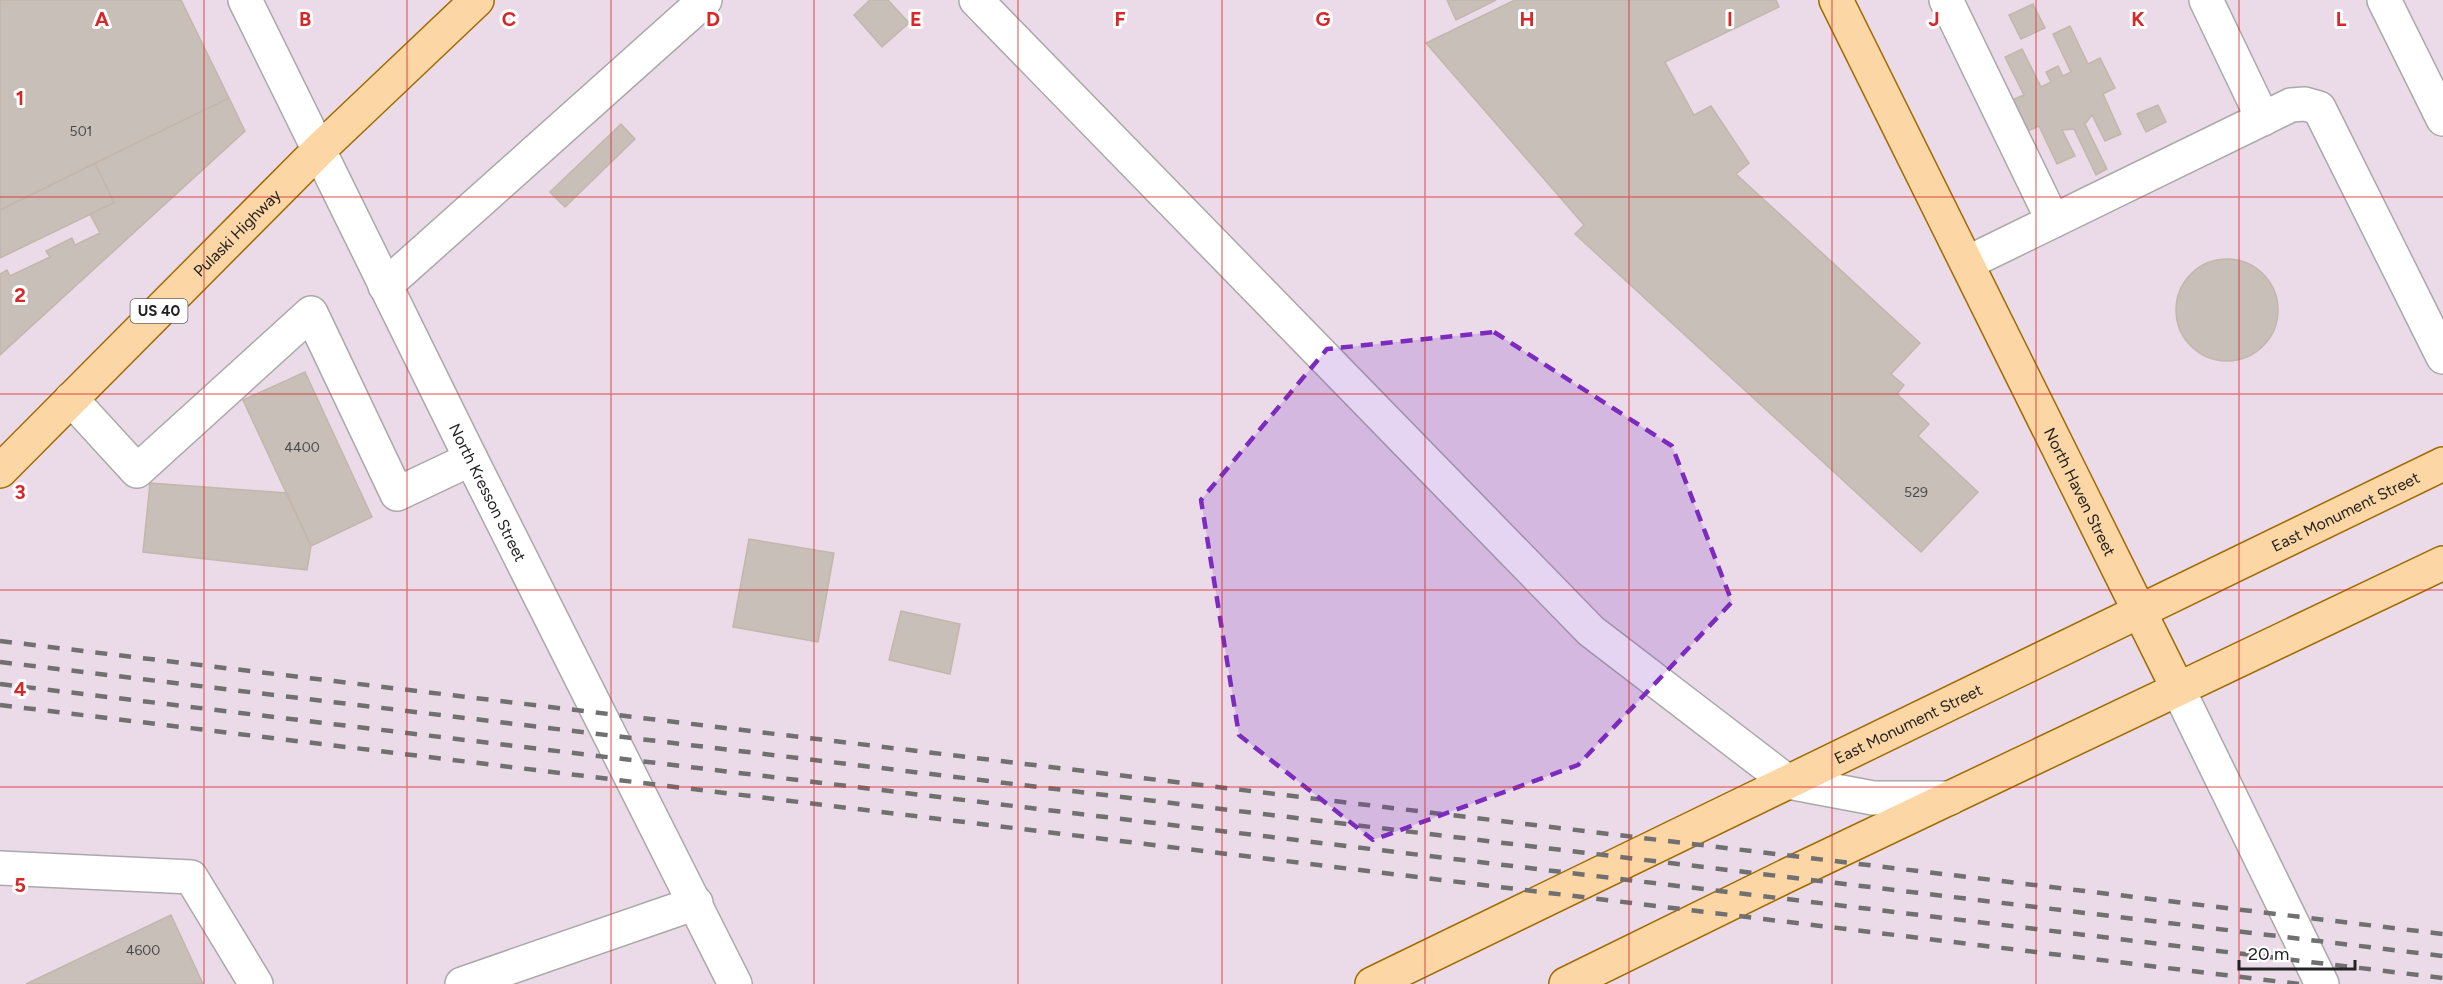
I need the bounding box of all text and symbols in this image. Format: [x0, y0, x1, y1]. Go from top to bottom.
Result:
text: A [95, 7, 110, 31]
text: B [299, 7, 311, 31]
text: C [502, 7, 516, 31]
text: D [706, 7, 720, 31]
text: E [910, 7, 922, 31]
text: F [1114, 7, 1126, 31]
text: G [1316, 7, 1331, 31]
text: H [1520, 7, 1535, 31]
text: I [1727, 7, 1733, 31]
text: J [1928, 7, 1940, 31]
text: K [2131, 7, 2145, 31]
text: L [2336, 7, 2347, 31]
text: 1 [16, 86, 24, 110]
house number: 501 [70, 123, 92, 140]
street label: Pulaski Highway [190, 185, 285, 281]
text: 2 [14, 283, 26, 307]
road number: US 40 [130, 299, 188, 323]
street label: North Kresson Street [445, 420, 530, 565]
street label: North Haven Street [2040, 425, 2119, 559]
house number: 4400 [284, 439, 320, 456]
street label: East Monument Street [2269, 468, 2423, 556]
text: 3 [14, 480, 26, 504]
house number: 529 [1904, 484, 1928, 501]
text: 4 [14, 677, 27, 701]
street label: East Monument Street [1831, 680, 1985, 768]
text: 5 [14, 873, 26, 897]
scale bar [2239, 933, 2354, 971]
house number: 4600 [126, 942, 160, 959]
text: 20 m [2248, 943, 2289, 965]

